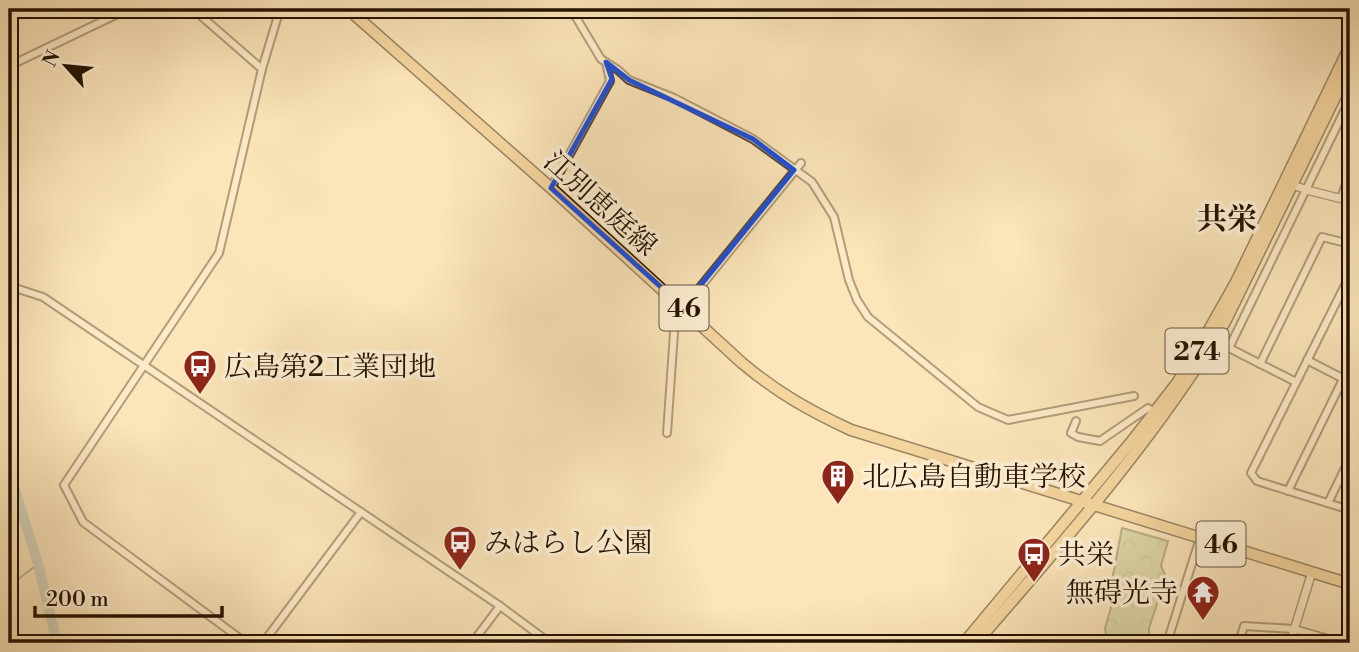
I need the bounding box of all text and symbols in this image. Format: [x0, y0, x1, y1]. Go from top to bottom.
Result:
north arrow [32, 32, 102, 102]
text: N [38, 47, 66, 71]
street label: 江別恵庭線 [536, 144, 664, 264]
district label: 共栄 [1197, 201, 1257, 239]
road number: 46 [660, 286, 708, 330]
road number: 274 [1166, 328, 1228, 374]
bus stop icon: 広島第2工業団地 [181, 347, 219, 396]
place label: 広島第2工業団地 [224, 350, 436, 385]
building icon: 北広島自動車学校 [819, 457, 857, 506]
place label: 北広島自動車学校 [862, 460, 1086, 495]
road number: 46 [1196, 522, 1246, 566]
bus stop icon: みはらし公園 [441, 523, 479, 572]
place label: みはらし公園 [484, 526, 652, 561]
bus stop icon: 共栄 [1015, 535, 1053, 584]
place label: 共栄 [1058, 538, 1114, 573]
temple icon: 無碍光寺 [1184, 573, 1222, 622]
scale bar [35, 575, 222, 619]
place label: 無碍光寺 [1066, 576, 1178, 611]
text: 200 m [46, 587, 109, 613]

